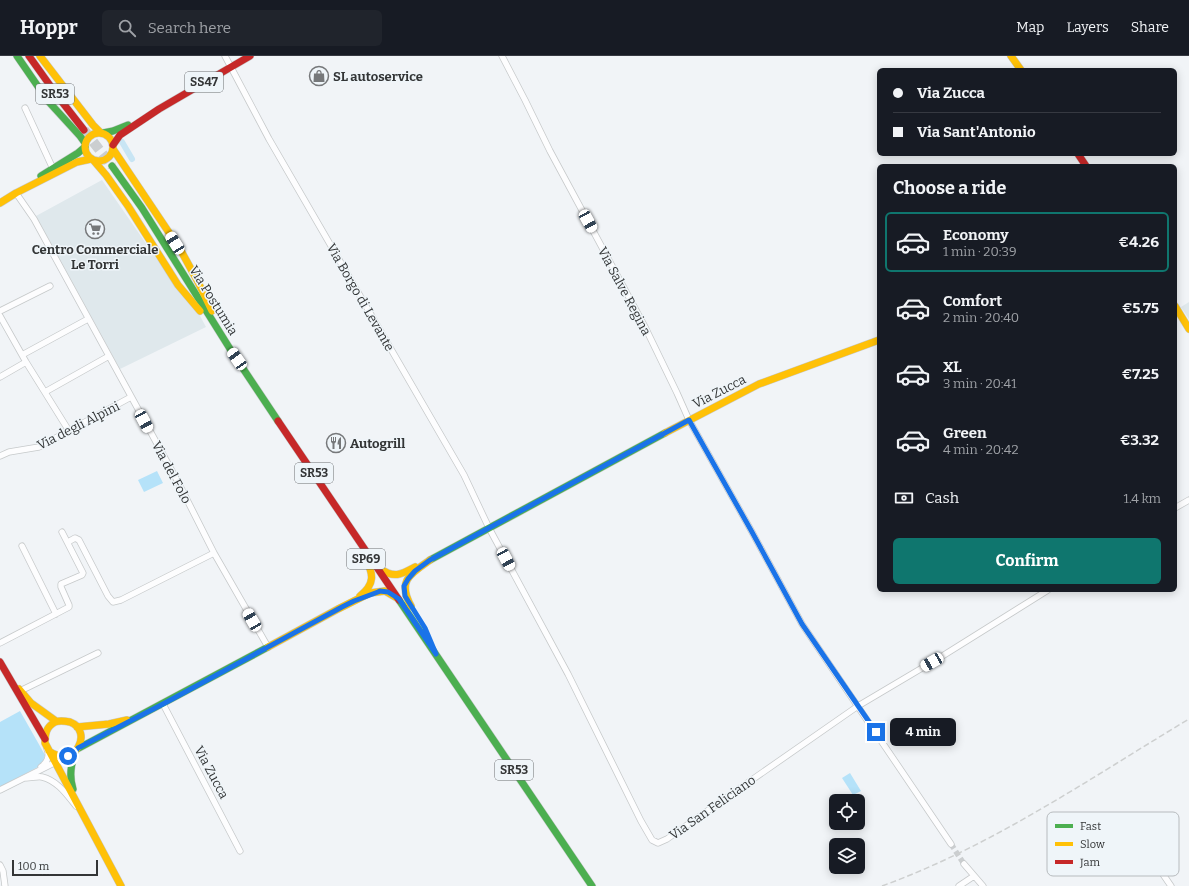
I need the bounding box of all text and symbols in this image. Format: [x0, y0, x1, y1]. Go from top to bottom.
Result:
search box [102, 10, 382, 46]
text: Hoppr [20, 16, 78, 39]
icon: search [116, 17, 138, 39]
text: Search here [148, 19, 231, 37]
text: Map [1016, 19, 1044, 36]
text: Layers [1066, 19, 1109, 36]
text: Share [1131, 19, 1169, 36]
shop icon: SL autoservice [308, 65, 330, 87]
place label: SL autoservice [333, 69, 423, 84]
road number: SS47 [185, 72, 223, 92]
road number: SR53 [36, 84, 74, 104]
text: Via Zucca [917, 84, 985, 102]
text: Via Sant'Antonio [917, 123, 1036, 141]
text: Choose a ride [893, 177, 1006, 199]
car [577, 208, 599, 234]
supermarket icon: Centro Commerciale Le Torri [84, 218, 106, 240]
icon: car [895, 224, 931, 260]
text: Economy [943, 226, 1009, 244]
car [164, 230, 186, 256]
text: €4.26 [1119, 233, 1159, 251]
street label: Via Borgo di Levante [324, 241, 398, 354]
place label: Centro Commerciale Le Torri [32, 242, 158, 272]
street label: Via Salve Regina [595, 244, 654, 338]
text: 1 min · 20:39 [943, 244, 1017, 259]
street label: Via Postumia [186, 263, 241, 338]
icon: car [895, 290, 931, 326]
text: Comfort [943, 292, 1002, 310]
text: €5.75 [1122, 299, 1159, 317]
text: 2 min · 20:40 [943, 310, 1019, 325]
car [225, 346, 249, 372]
icon: car [895, 356, 931, 392]
text: XL [943, 358, 962, 376]
text: €7.25 [1122, 365, 1159, 383]
street label: Via Zucca [690, 372, 748, 411]
text: 3 min · 20:41 [943, 376, 1016, 391]
street label: Via degli Alpini [35, 398, 122, 453]
car [133, 408, 155, 434]
icon: car [895, 422, 931, 458]
text: Green [943, 424, 987, 442]
text: €3.32 [1120, 431, 1159, 449]
restaurant icon: Autogrill [325, 432, 347, 454]
place label: Autogrill [350, 436, 405, 451]
street label: Via del Folo [149, 439, 194, 506]
text: 4 min · 20:42 [943, 442, 1018, 457]
road number: SR53 [295, 463, 333, 483]
icon: cash [893, 487, 915, 509]
text: Cash [925, 489, 959, 507]
text: 1.4 km [1124, 491, 1161, 506]
button: Confirm [893, 538, 1161, 584]
car [495, 546, 517, 572]
road number: SP69 [347, 549, 385, 569]
car [241, 607, 263, 633]
car [919, 651, 945, 673]
callout: 4 min [890, 718, 956, 746]
route end [867, 723, 885, 741]
text: 4 min [905, 724, 941, 739]
street label: Via Zucca [191, 743, 232, 801]
route start [59, 747, 77, 765]
road number: SR53 [495, 760, 533, 780]
street label: Via San Feliciano [666, 772, 758, 843]
map controls [829, 794, 865, 874]
button: locate [829, 794, 865, 830]
legend [1047, 812, 1179, 876]
text: Fast [1080, 820, 1101, 833]
button: layers [829, 838, 865, 874]
text: Slow [1080, 838, 1105, 851]
text: Jam [1079, 856, 1100, 869]
scale bar [12, 858, 98, 877]
text: 100 m [18, 860, 49, 873]

